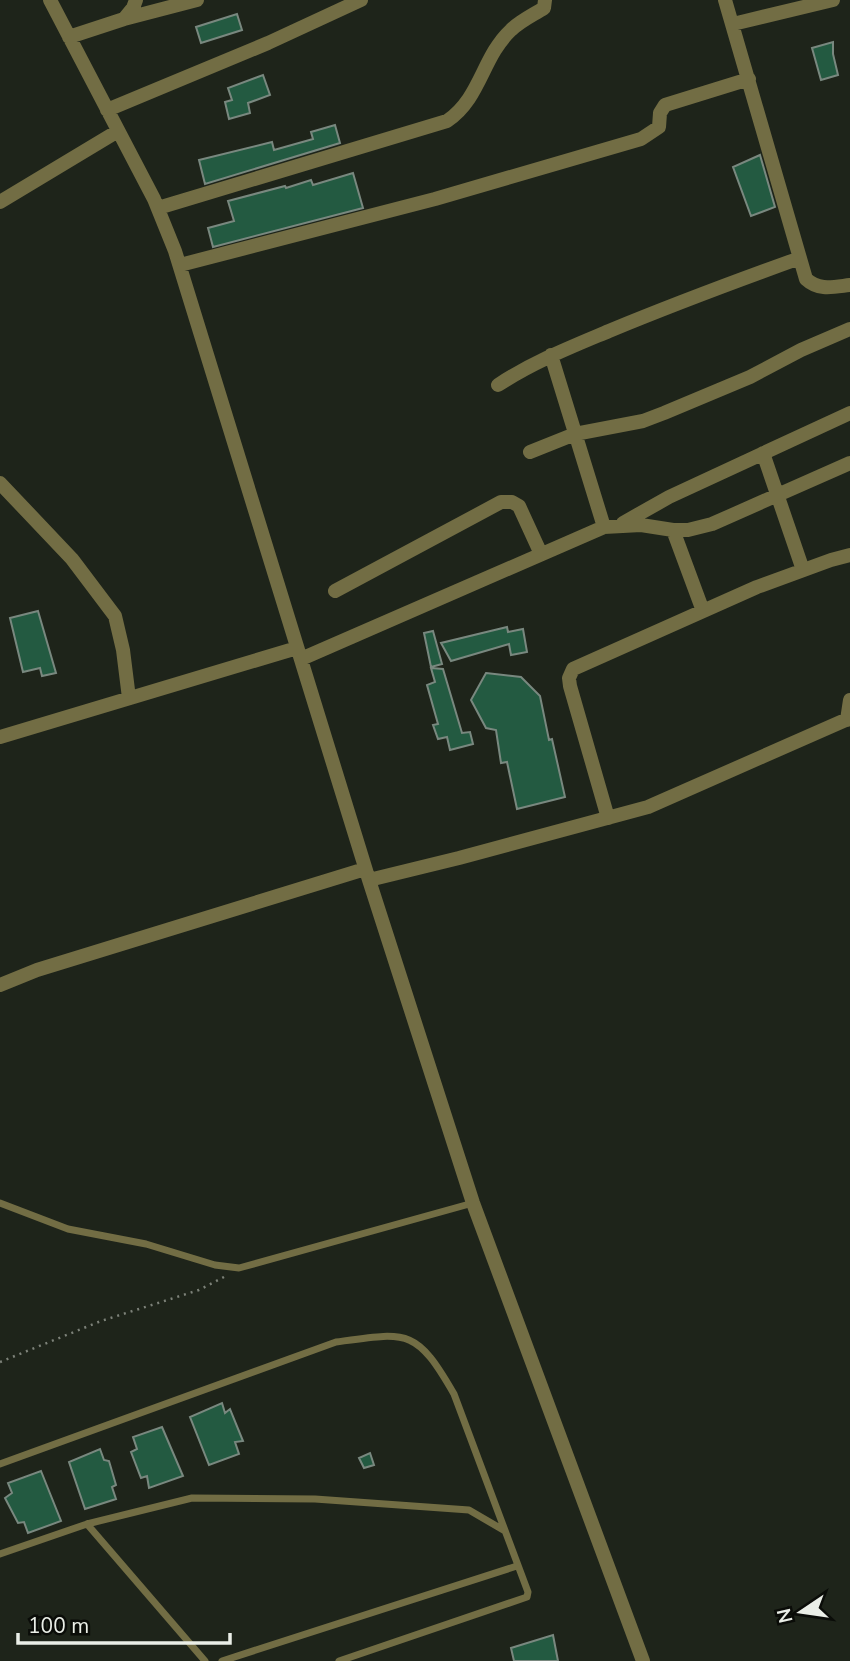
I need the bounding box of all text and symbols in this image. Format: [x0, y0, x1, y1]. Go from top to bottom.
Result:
north arrow [766, 1577, 836, 1647]
scale bar [18, 1602, 229, 1646]
text: N [771, 1606, 800, 1625]
text: 100 m [28, 1612, 89, 1640]

